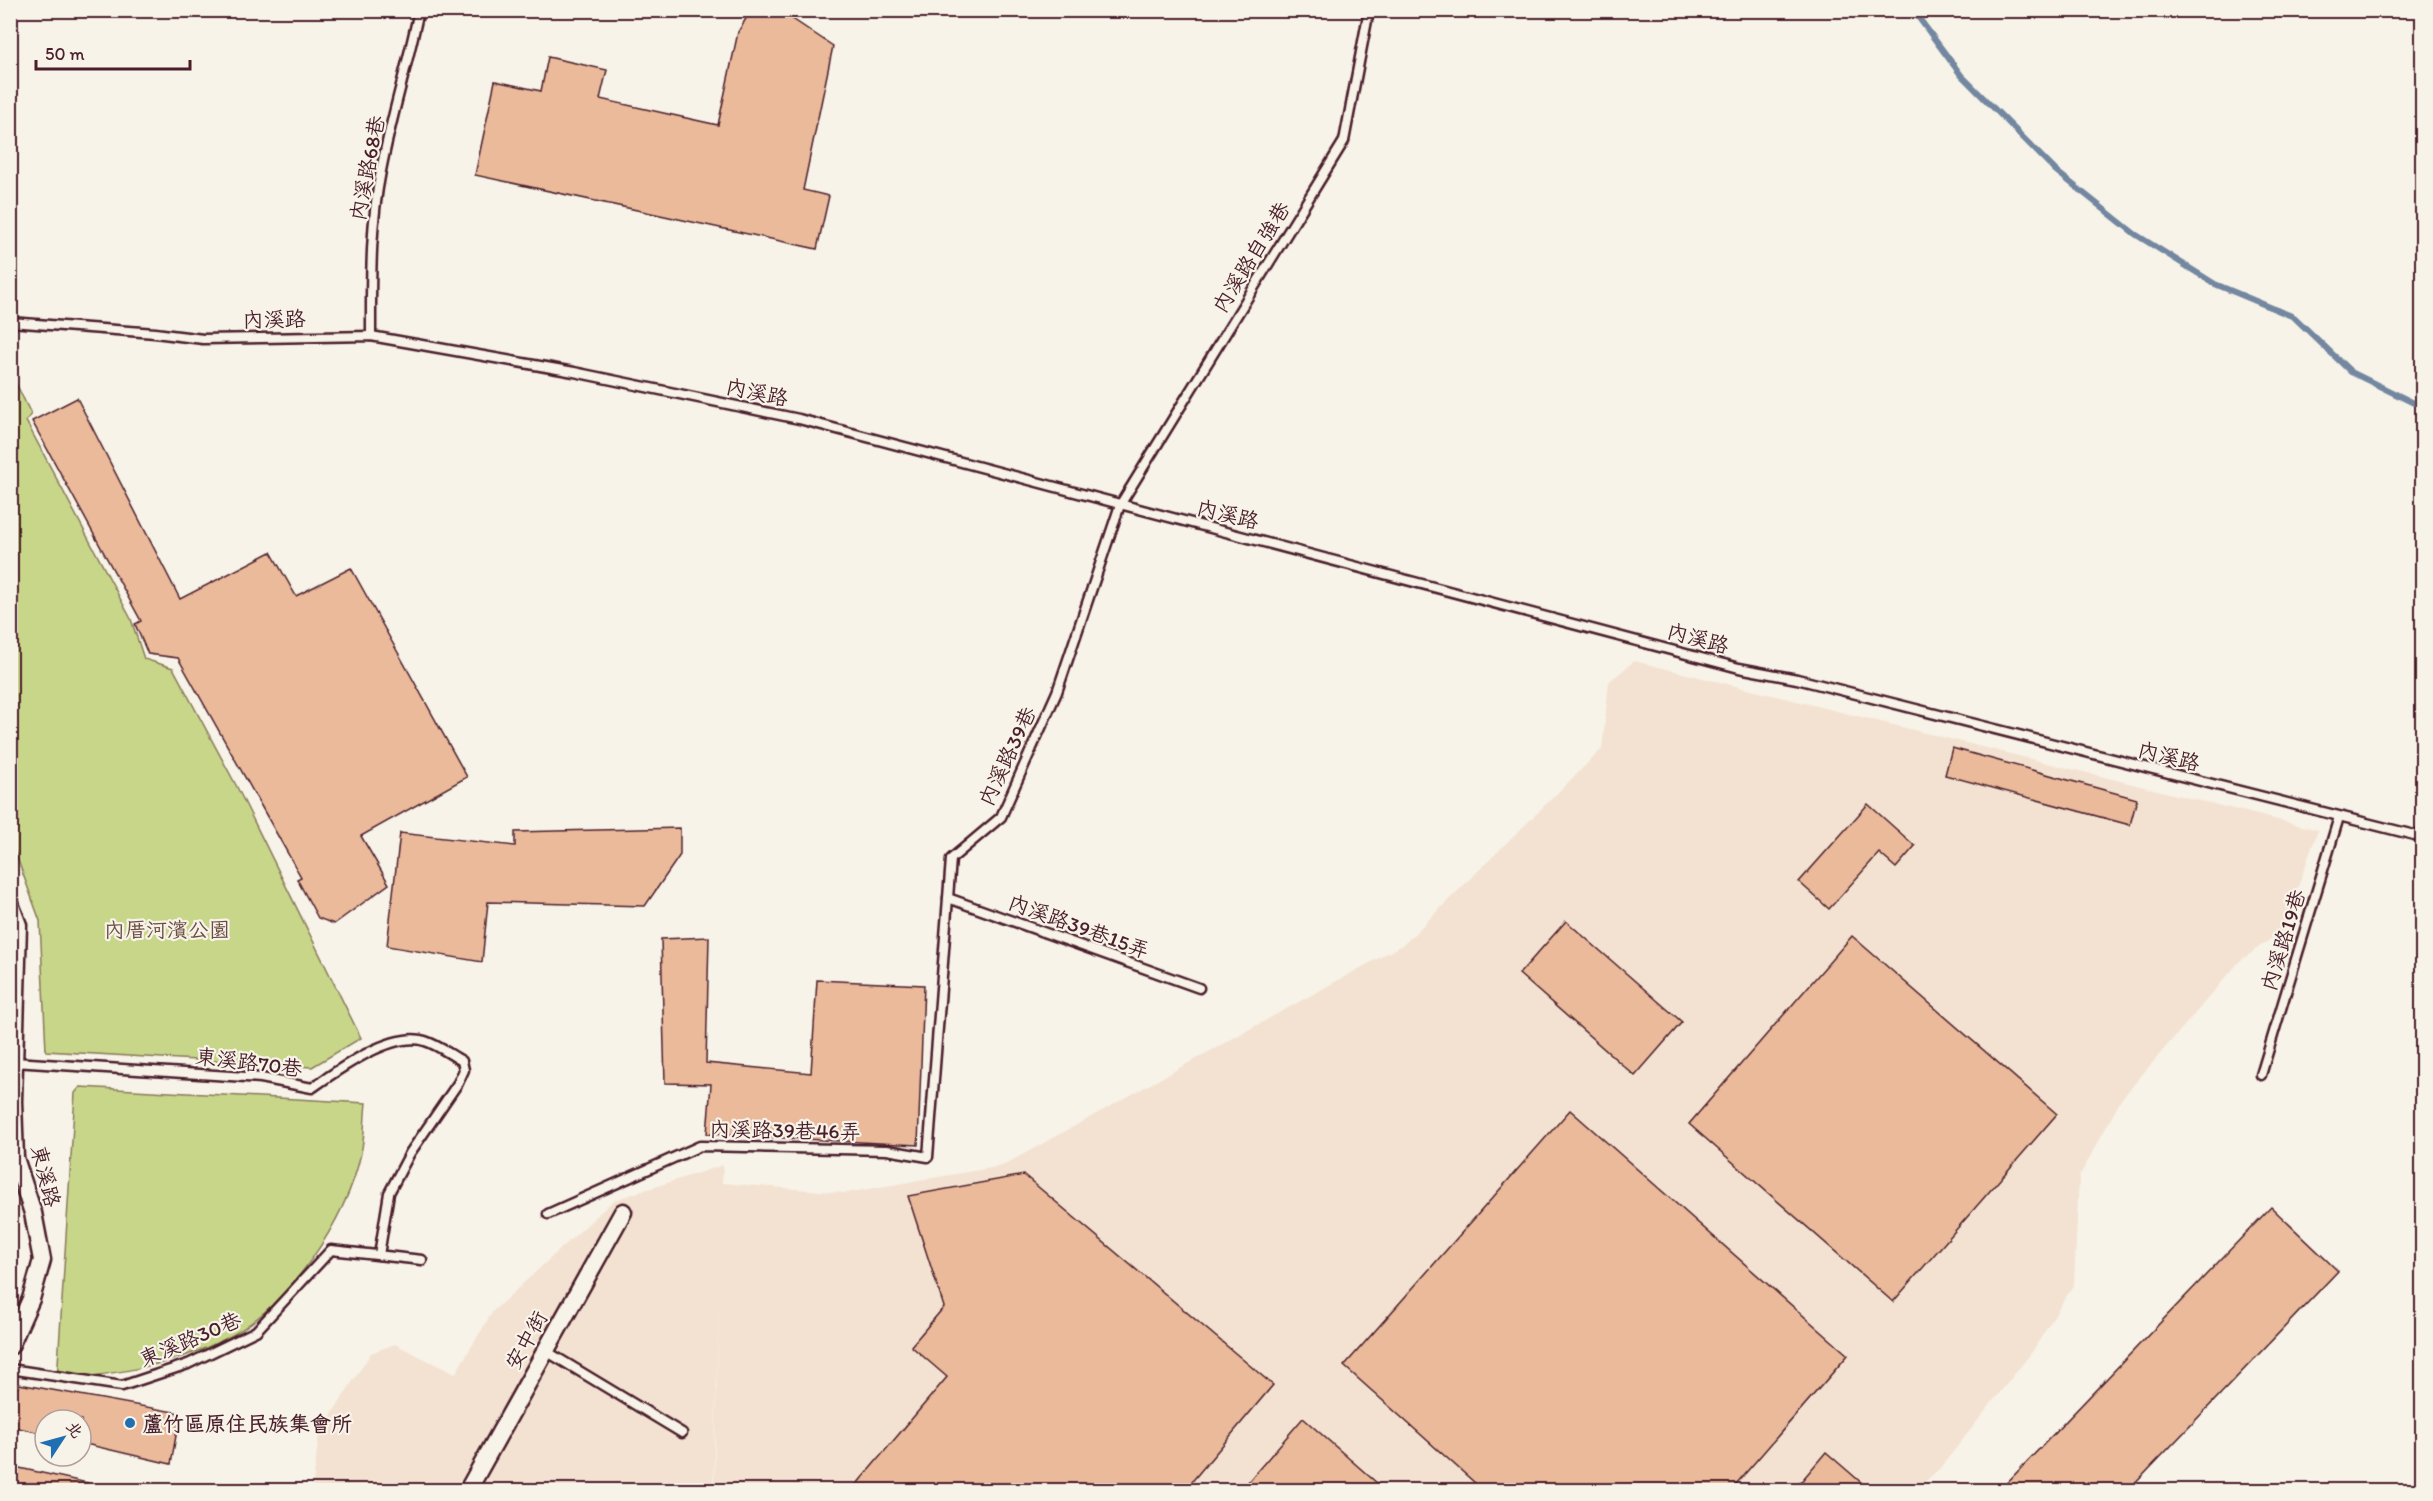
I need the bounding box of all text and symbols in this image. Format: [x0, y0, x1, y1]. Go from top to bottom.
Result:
scale bar [36, 33, 190, 71]
text: 50 m [45, 43, 85, 65]
street label: 內溪路68巷 [345, 113, 389, 223]
street label: 內溪路自強巷 [1207, 197, 1295, 317]
street label: 內溪路 [242, 306, 306, 332]
street label: 內溪路 [724, 373, 790, 411]
street label: 內溪路 [1194, 494, 1262, 534]
street label: 內溪路 [1664, 618, 1732, 658]
street label: 內溪路39巷 [973, 702, 1041, 810]
street label: 內溪路 [2135, 736, 2203, 776]
street label: 內溪路19巷 [2256, 886, 2310, 994]
street label: 內溪路39巷15弄 [1005, 889, 1153, 963]
park label: 內厝河濱公園 [104, 917, 230, 942]
street label: 東溪路70巷 [194, 1043, 304, 1081]
street label: 內溪路39巷46弄 [709, 1116, 861, 1144]
street label: 東溪路 [26, 1142, 66, 1210]
street label: 東溪路30巷 [135, 1306, 245, 1372]
street label: 安中街 [500, 1306, 552, 1374]
north arrow [33, 1408, 93, 1468]
place label: 蘆竹區原住民族集會所 [142, 1411, 352, 1436]
marker: 蘆竹區原住民族集會所 [123, 1416, 137, 1430]
text: 北 [62, 1417, 87, 1442]

